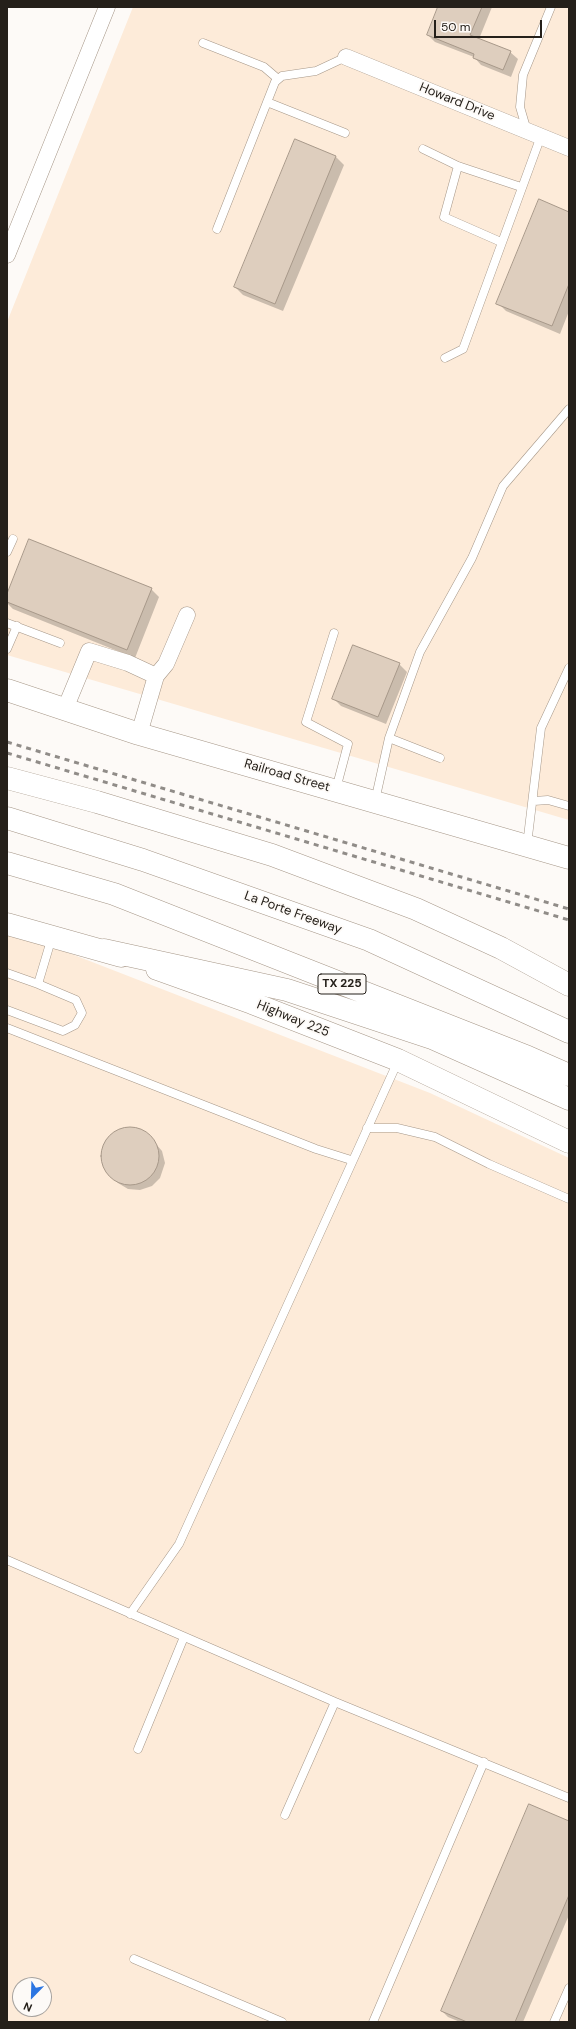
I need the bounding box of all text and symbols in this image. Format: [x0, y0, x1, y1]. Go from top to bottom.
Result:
scale bar [436, 12, 544, 38]
text: 50 m [441, 19, 470, 35]
street label: Howard Drive [417, 80, 497, 124]
street label: Railroad Street [242, 756, 332, 796]
street label: La Porte Freeway [242, 888, 344, 938]
road number: TX 225 [318, 974, 366, 994]
street label: Highway 225 [254, 997, 332, 1041]
north arrow [12, 1977, 52, 2017]
text: N [21, 1999, 34, 2015]

